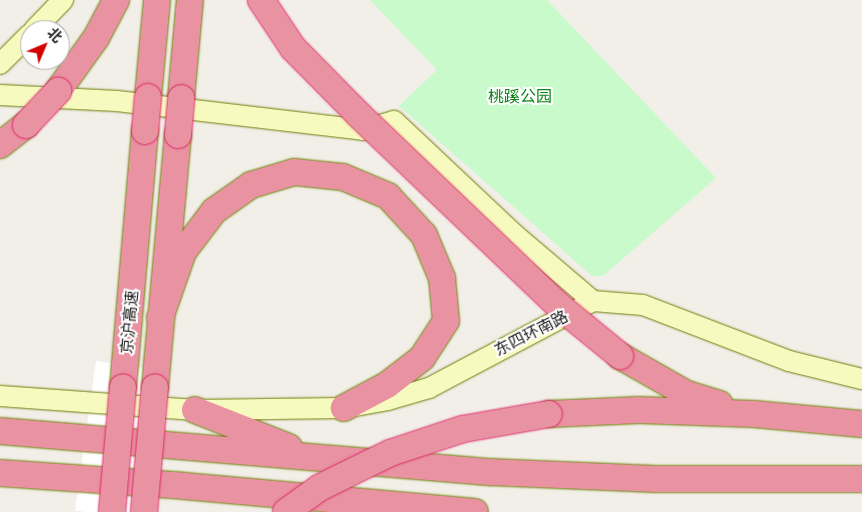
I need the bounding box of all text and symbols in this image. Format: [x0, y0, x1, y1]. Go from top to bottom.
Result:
north arrow [20, 20, 70, 70]
text: 北 [44, 24, 66, 46]
park label: 桃蹊公园 [488, 86, 552, 106]
street label: 京沪高速 [117, 289, 141, 355]
street label: 东四环南路 [491, 306, 571, 360]

